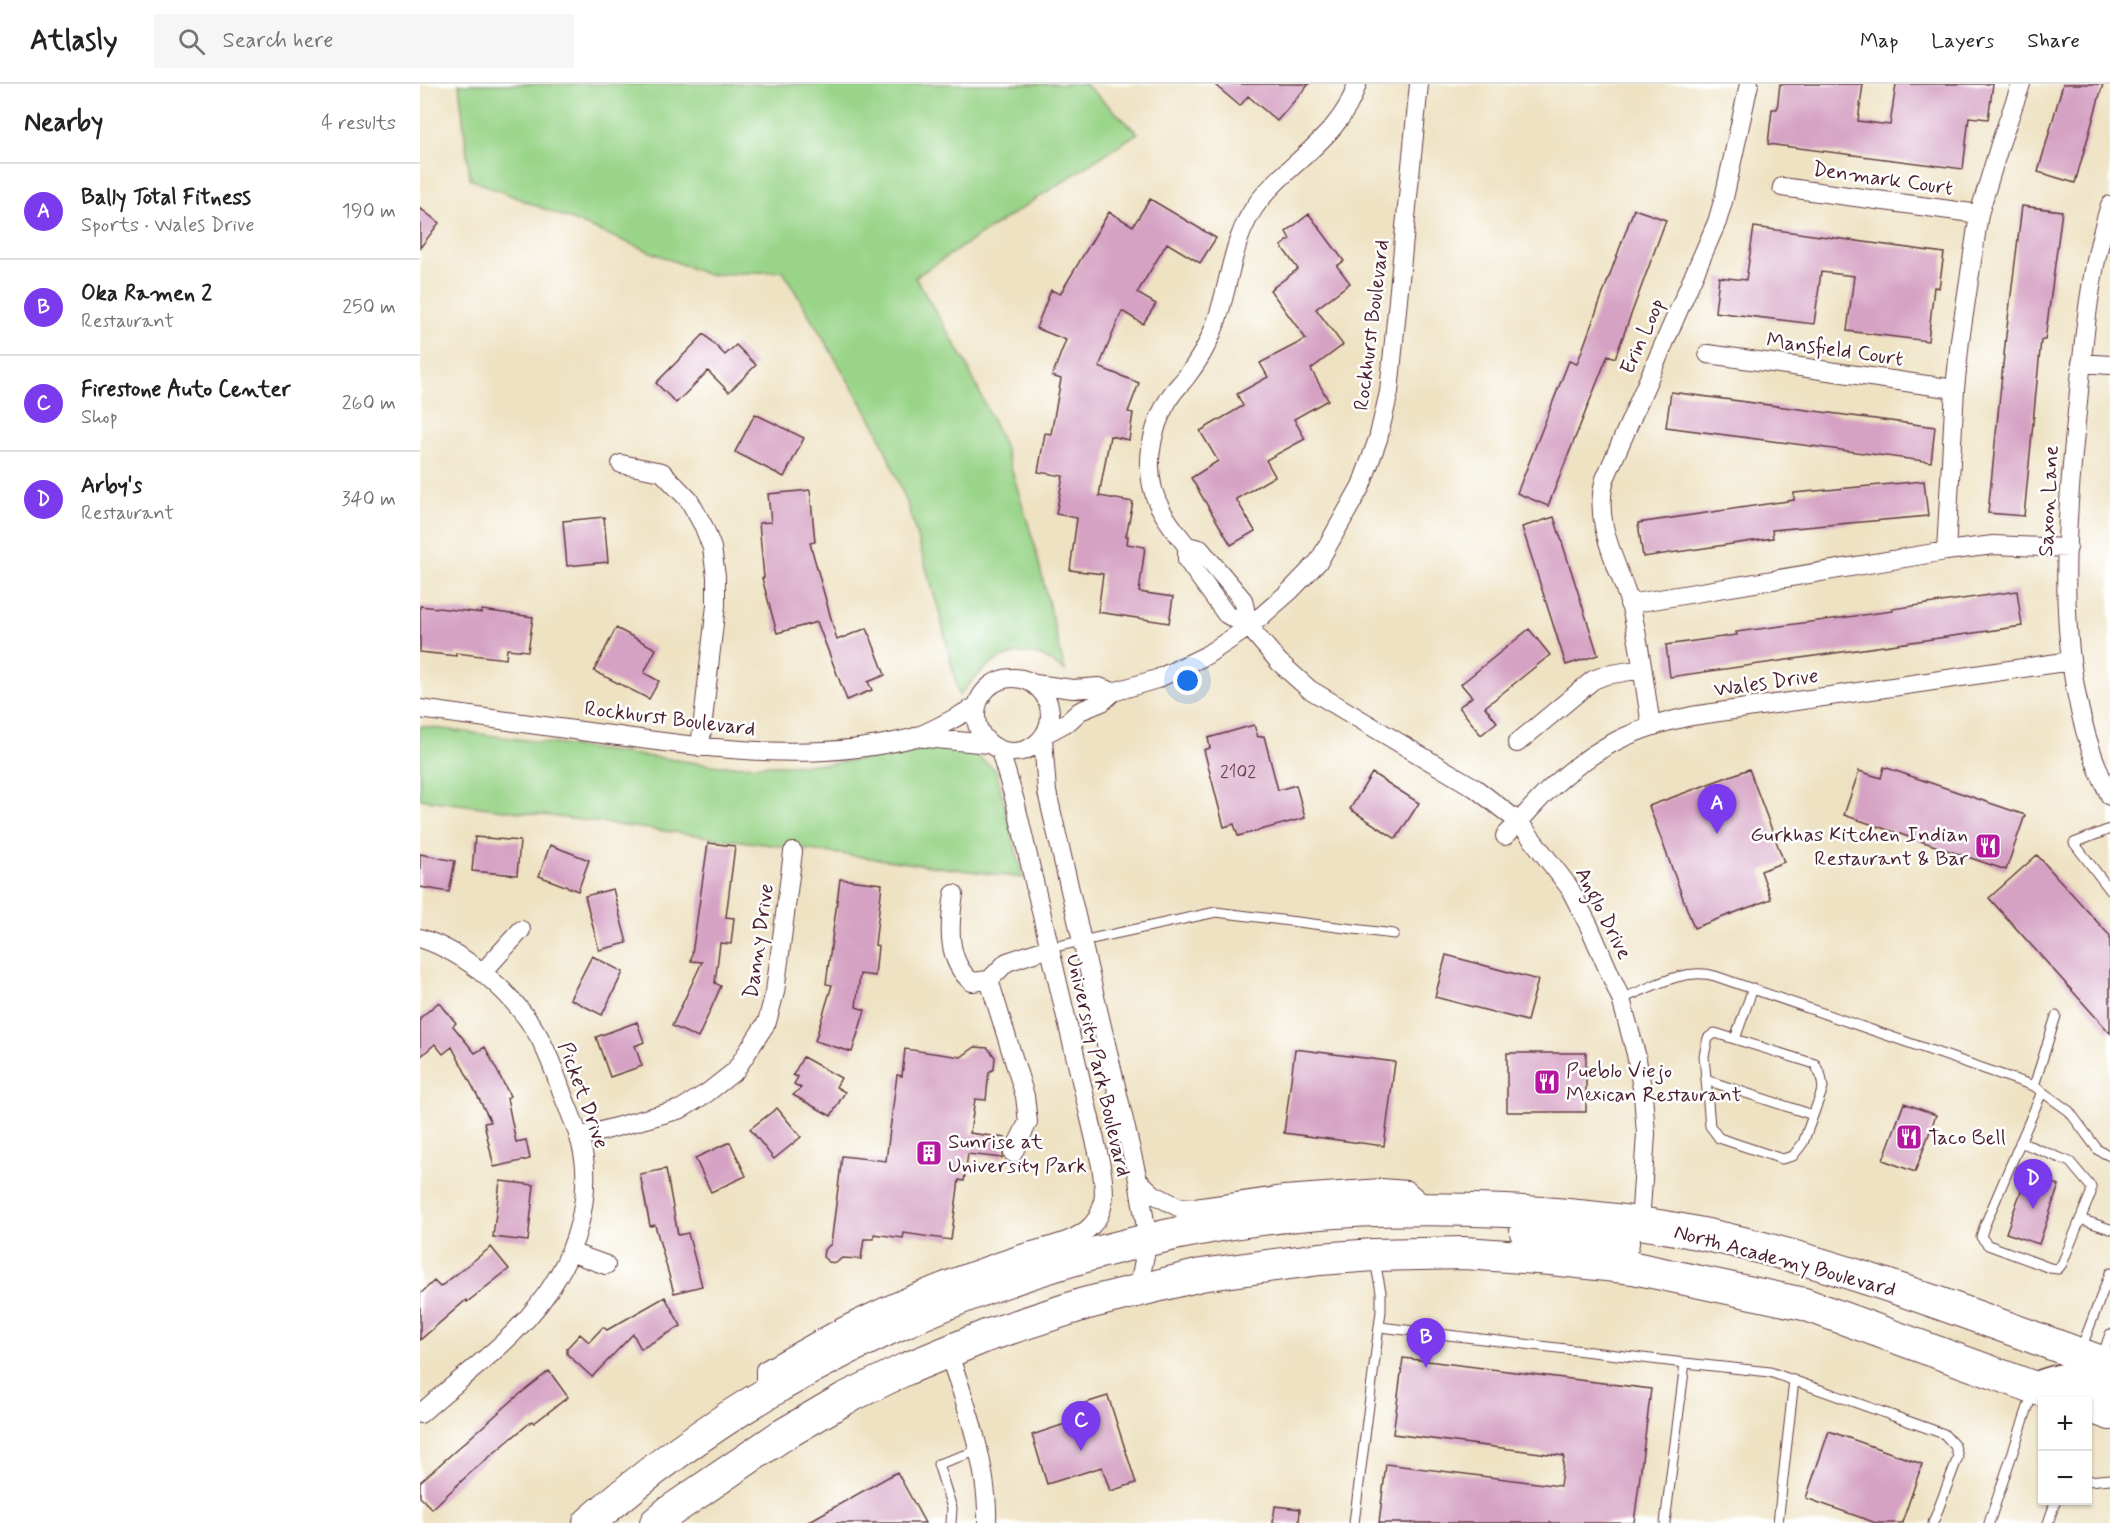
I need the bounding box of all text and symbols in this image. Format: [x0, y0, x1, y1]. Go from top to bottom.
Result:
search box [154, 14, 574, 68]
text: Atlasly [30, 23, 118, 60]
icon: search [175, 25, 208, 58]
text: Search here [223, 27, 333, 55]
text: Map [1860, 27, 1898, 55]
text: Layers [1931, 27, 1994, 55]
text: Share [2027, 27, 2080, 55]
text: Nearby [24, 106, 103, 140]
text: 4 results [321, 110, 396, 137]
street label: Denmark Court [1811, 155, 1955, 203]
text: Bally Total Fitness [81, 184, 251, 212]
text: A [37, 198, 50, 225]
text: 190 m [342, 198, 396, 225]
text: Sports · Wales Drive [81, 212, 255, 239]
street label: Rockhurst Boulevard [1348, 238, 1396, 412]
text: Oka Ramen 2 [81, 280, 212, 308]
text: B [37, 294, 50, 321]
text: 250 m [342, 294, 396, 321]
street label: Erin Loop [1614, 294, 1672, 379]
text: Restaurant [81, 308, 174, 335]
street label: Mansfield Court [1765, 327, 1905, 373]
text: Firestone Auto Center [81, 376, 291, 404]
text: C [36, 390, 51, 417]
text: 260 m [342, 390, 396, 417]
text: Shop [81, 404, 118, 431]
street label: Saxon Lane [2032, 445, 2066, 557]
text: Arby's [81, 472, 142, 500]
text: D [37, 486, 50, 513]
text: 340 m [341, 486, 396, 513]
text: Restaurant [81, 500, 174, 527]
street label: Wales Drive [1712, 662, 1820, 704]
your location [1173, 666, 1202, 695]
street label: Rockhurst Boulevard [583, 695, 757, 743]
house number: 2102 [1220, 760, 1256, 784]
pin: A [1698, 784, 1736, 834]
place label: Gurkhas Kitchen Indian Restaurant & Bar [1750, 821, 1968, 873]
restaurant icon: Gurkhas Kitchen Indian Restaurant & Bar [1973, 831, 2003, 861]
street label: Anglo Drive [1566, 863, 1638, 965]
street label: Danny Drive [737, 882, 781, 1000]
street label: University Park Boulevard [1059, 951, 1137, 1179]
street label: Picket Drive [551, 1038, 615, 1153]
place label: Pueblo Viejo Mexican Restaurant [1566, 1057, 1742, 1109]
restaurant icon: Pueblo Viejo Mexican Restaurant [1532, 1067, 1562, 1097]
restaurant icon: Taco Bell [1894, 1122, 1924, 1152]
place label: Taco Bell [1928, 1124, 2006, 1152]
place label: Sunrise at University Park [948, 1128, 1087, 1180]
building icon: Sunrise at University Park [914, 1138, 944, 1168]
pin: D [2014, 1160, 2052, 1209]
street label: North Academy Boulevard [1671, 1218, 1899, 1304]
pin: B [1406, 1318, 1446, 1368]
map controls [2038, 1397, 2092, 1505]
button: + [2038, 1397, 2092, 1451]
pin: C [1062, 1402, 1100, 1451]
button: − [2038, 1451, 2092, 1505]

